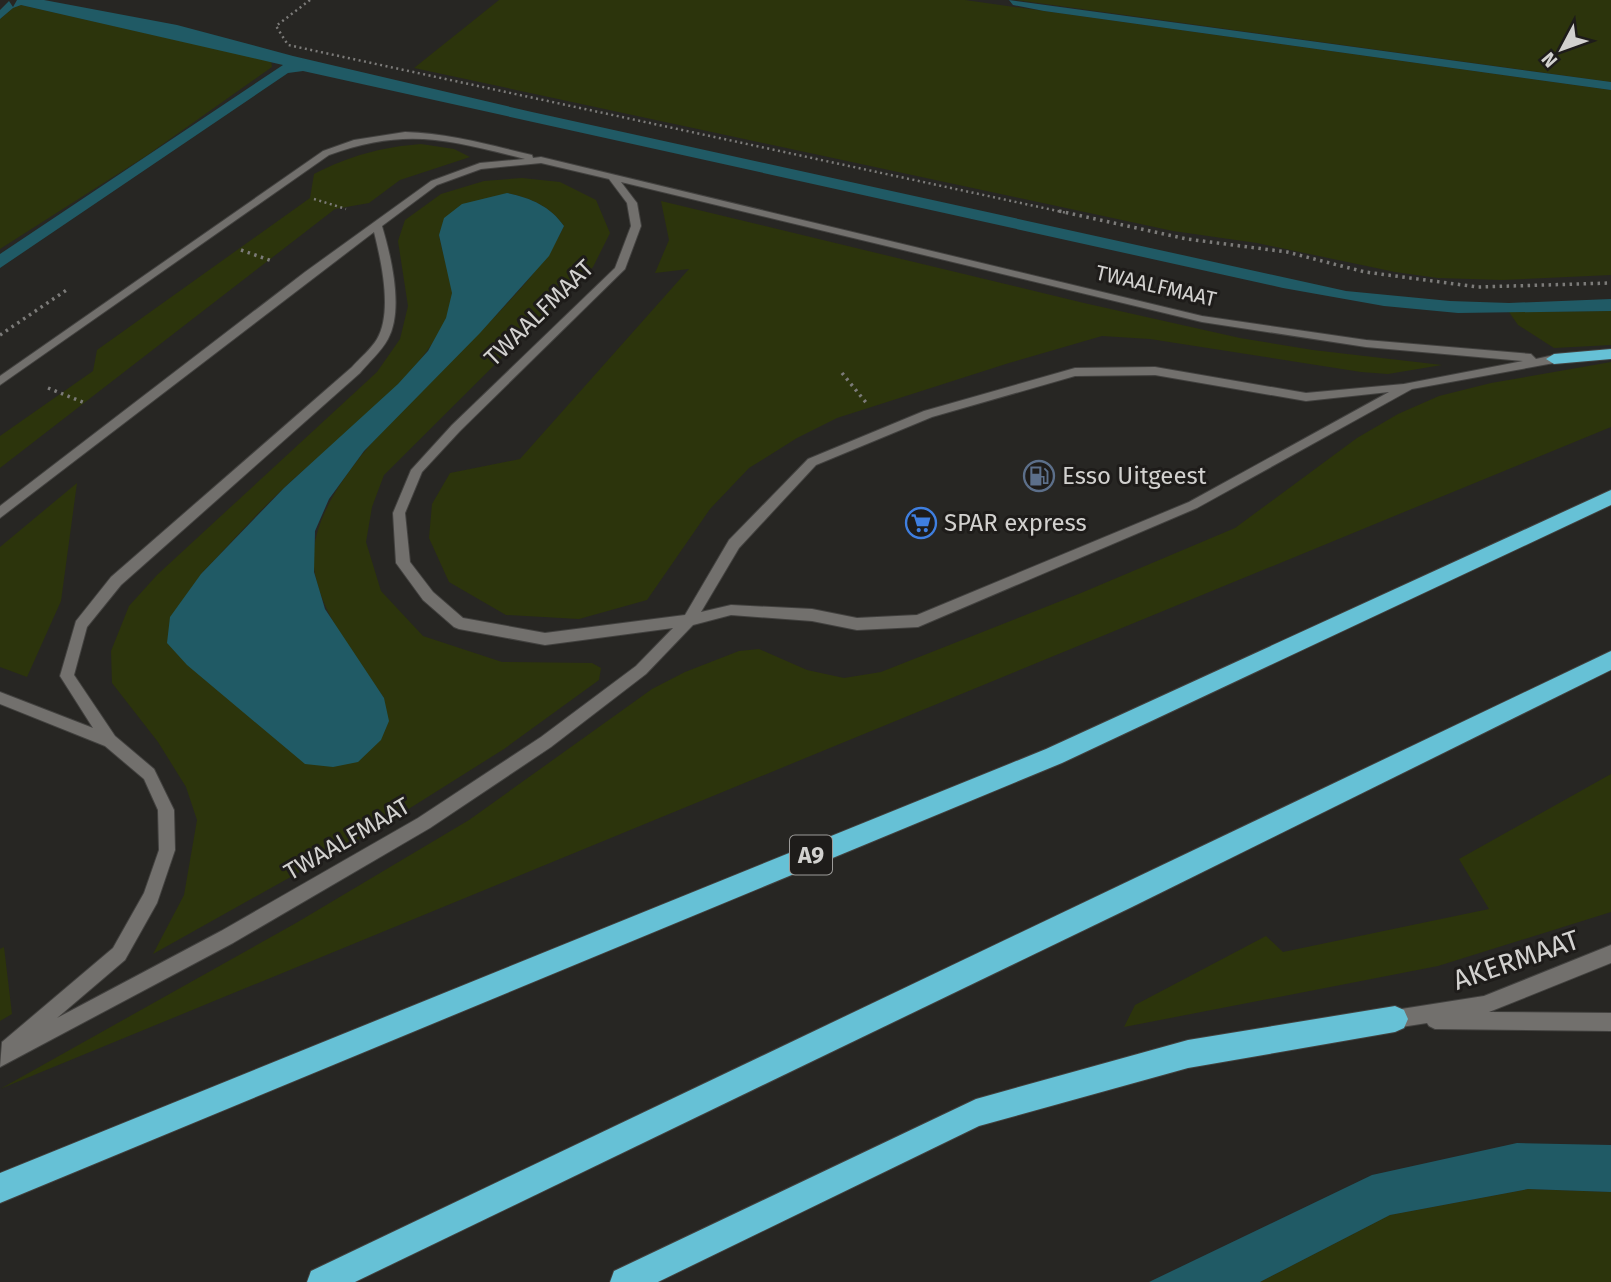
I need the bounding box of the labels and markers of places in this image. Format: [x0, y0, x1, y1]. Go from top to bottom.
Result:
fuel station icon: Esso Uitgeest [1022, 459, 1056, 493]
place label: Esso Uitgeest [1062, 462, 1207, 490]
supermarket icon: SPAR express [904, 506, 938, 540]
place label: SPAR express [944, 509, 1087, 537]

